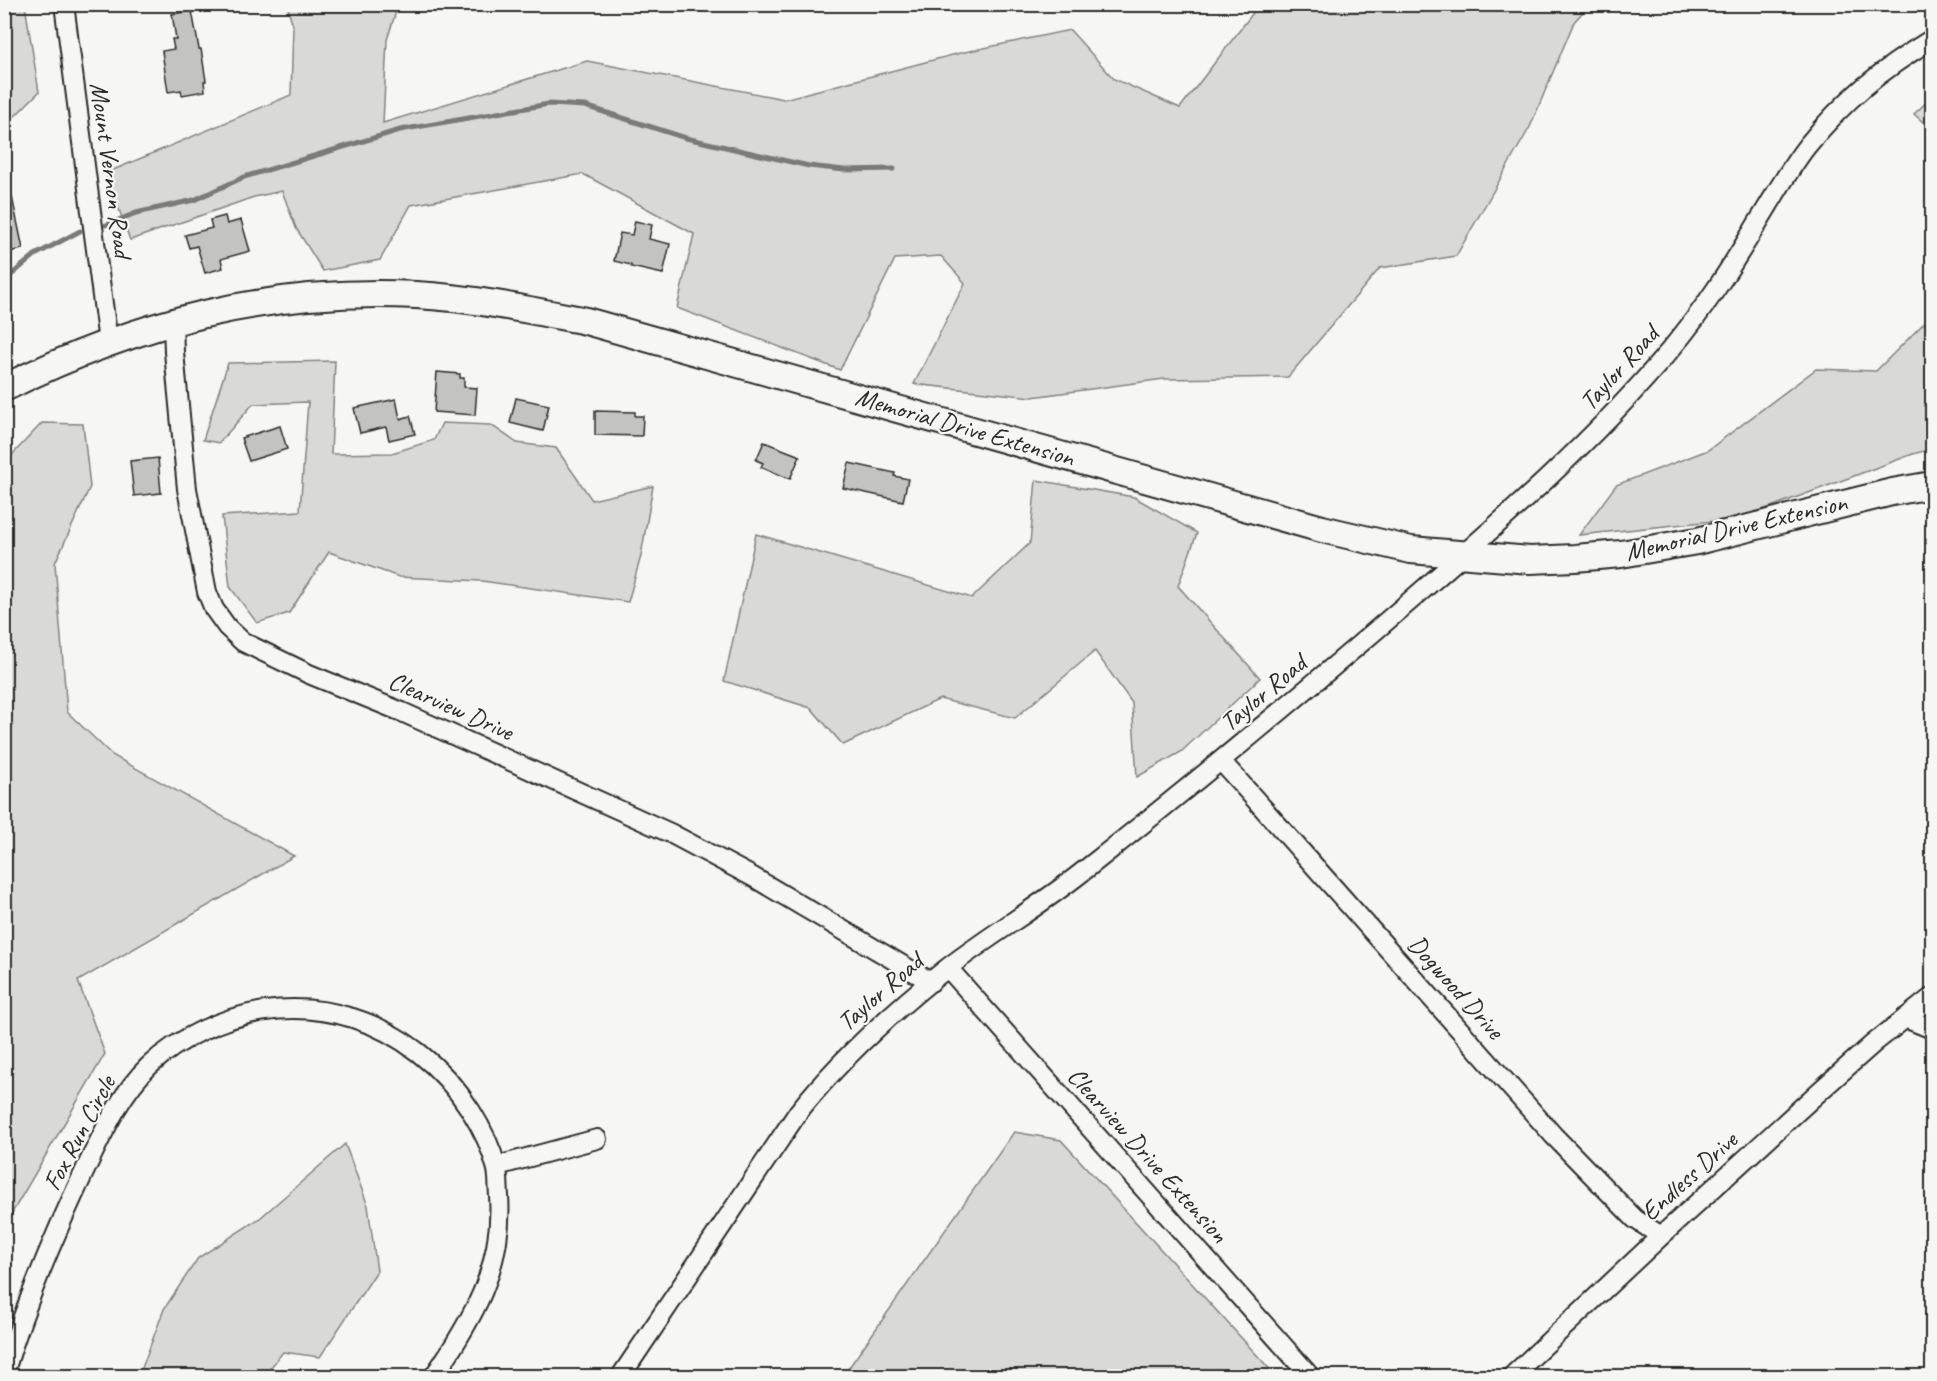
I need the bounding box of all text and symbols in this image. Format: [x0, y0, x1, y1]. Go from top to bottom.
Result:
street label: Mount Vernon Road [82, 80, 140, 263]
street label: Taylor Road [1572, 316, 1668, 417]
street label: Memorial Drive Extension [852, 380, 1079, 474]
street label: Memorial Drive Extension [1622, 485, 1851, 569]
street label: Taylor Road [1213, 645, 1316, 739]
street label: Clearview Drive [384, 664, 520, 749]
street label: Dogwood Drive [1401, 928, 1512, 1047]
street label: Taylor Road [830, 943, 933, 1038]
street label: Clearview Drive Extension [1060, 1060, 1236, 1250]
street label: Fox Run Circle [35, 1068, 124, 1196]
street label: Endless Drive [1634, 1123, 1745, 1228]

